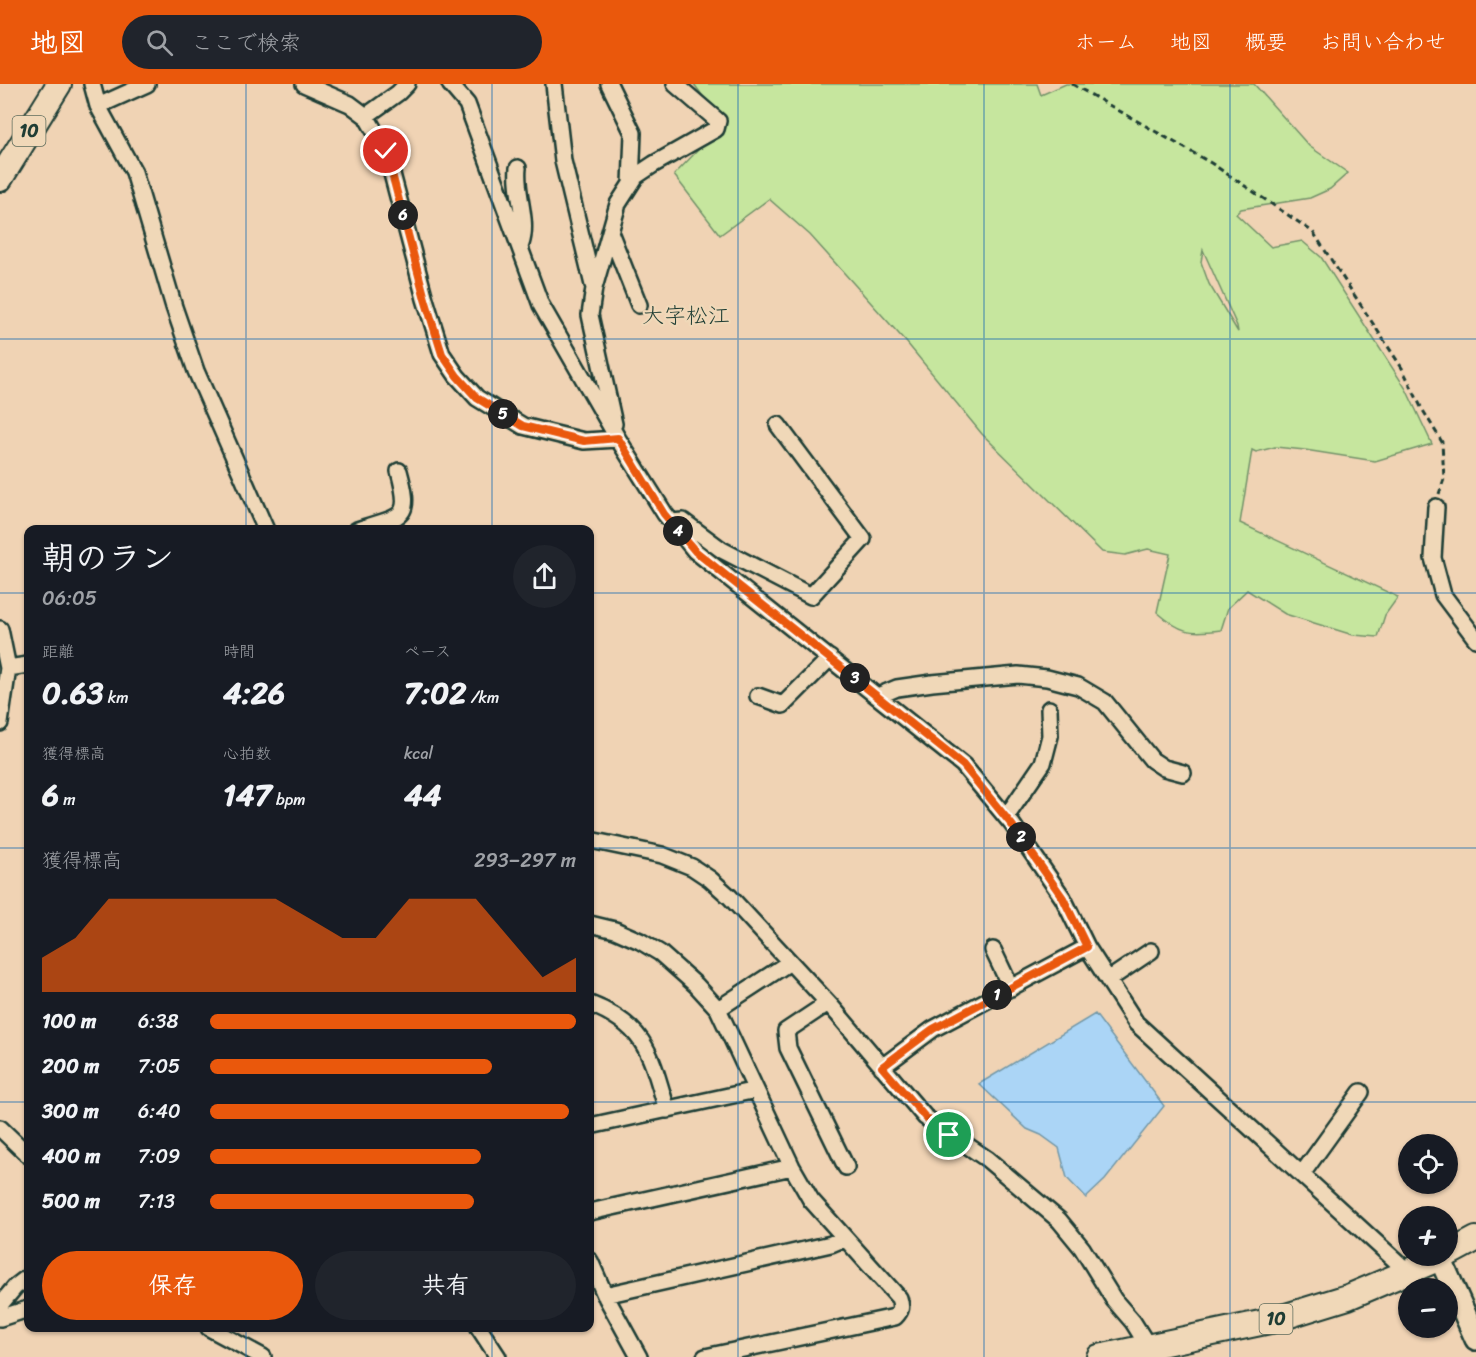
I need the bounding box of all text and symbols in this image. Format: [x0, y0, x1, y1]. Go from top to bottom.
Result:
search box [122, 15, 542, 69]
text: 地図 [30, 18, 86, 67]
text: ここで検索 [191, 23, 301, 62]
text: ホーム [1075, 23, 1137, 61]
text: 地図 [1170, 23, 1212, 61]
text: 概要 [1245, 23, 1287, 61]
text: お問い合わせ [1320, 23, 1446, 61]
icon: search [143, 26, 176, 59]
road number: 10 [12, 116, 46, 146]
pin [360, 125, 411, 176]
icon: check [369, 134, 402, 167]
pin: 6 [388, 200, 418, 230]
text: 6 [398, 200, 408, 229]
district label: 大字松江 [642, 296, 730, 335]
pin: 5 [488, 399, 518, 429]
text: 5 [498, 399, 508, 428]
pin: 4 [663, 516, 693, 546]
text: 4 [673, 516, 683, 545]
text: 朝のラン [42, 529, 174, 587]
button: share [513, 545, 576, 608]
text: 06:05 [42, 581, 97, 616]
text: 距離 [42, 637, 74, 666]
text: 時間 [223, 637, 255, 666]
text: ペース [404, 637, 451, 666]
pin: 3 [840, 663, 870, 693]
text: 3 [851, 663, 859, 692]
text: 0.63 [42, 666, 104, 720]
text: 4:26 [223, 666, 285, 720]
text: 7:02 [404, 666, 466, 720]
text: km [104, 683, 128, 712]
text: /km [466, 683, 499, 712]
text: 獲得標高 [42, 739, 106, 768]
text: 心拍数 [223, 739, 271, 768]
text: kcal [404, 739, 433, 768]
text: 6 [42, 768, 59, 822]
text: 147 [223, 768, 272, 822]
text: 44 [404, 768, 442, 822]
text: m [59, 785, 76, 814]
text: bpm [272, 785, 305, 814]
pin: 2 [1006, 822, 1036, 852]
text: 2 [1016, 822, 1026, 851]
text: 獲得標高 [42, 843, 122, 878]
text: 293–297 m [474, 843, 576, 878]
pin: 1 [982, 980, 1012, 1010]
text: 1 [994, 980, 1000, 1009]
text: 100 m [42, 1004, 96, 1039]
text: 6:38 [138, 1004, 178, 1039]
text: 200 m [42, 1049, 99, 1084]
text: 7:05 [138, 1049, 180, 1084]
text: 300 m [42, 1094, 99, 1129]
text: 6:40 [138, 1094, 181, 1129]
pin [923, 1109, 974, 1160]
icon: arrive [932, 1118, 965, 1151]
map controls [1398, 1134, 1458, 1338]
button: locate [1398, 1134, 1458, 1194]
text: 400 m [42, 1139, 100, 1174]
text: 7:09 [138, 1139, 180, 1174]
text: 500 m [42, 1184, 100, 1219]
text: 7:13 [138, 1184, 175, 1219]
button: + [1398, 1206, 1458, 1266]
button: 保存 [42, 1251, 303, 1320]
button: 共有 [315, 1251, 576, 1320]
button: − [1398, 1278, 1458, 1338]
road number: 10 [1260, 1304, 1292, 1334]

